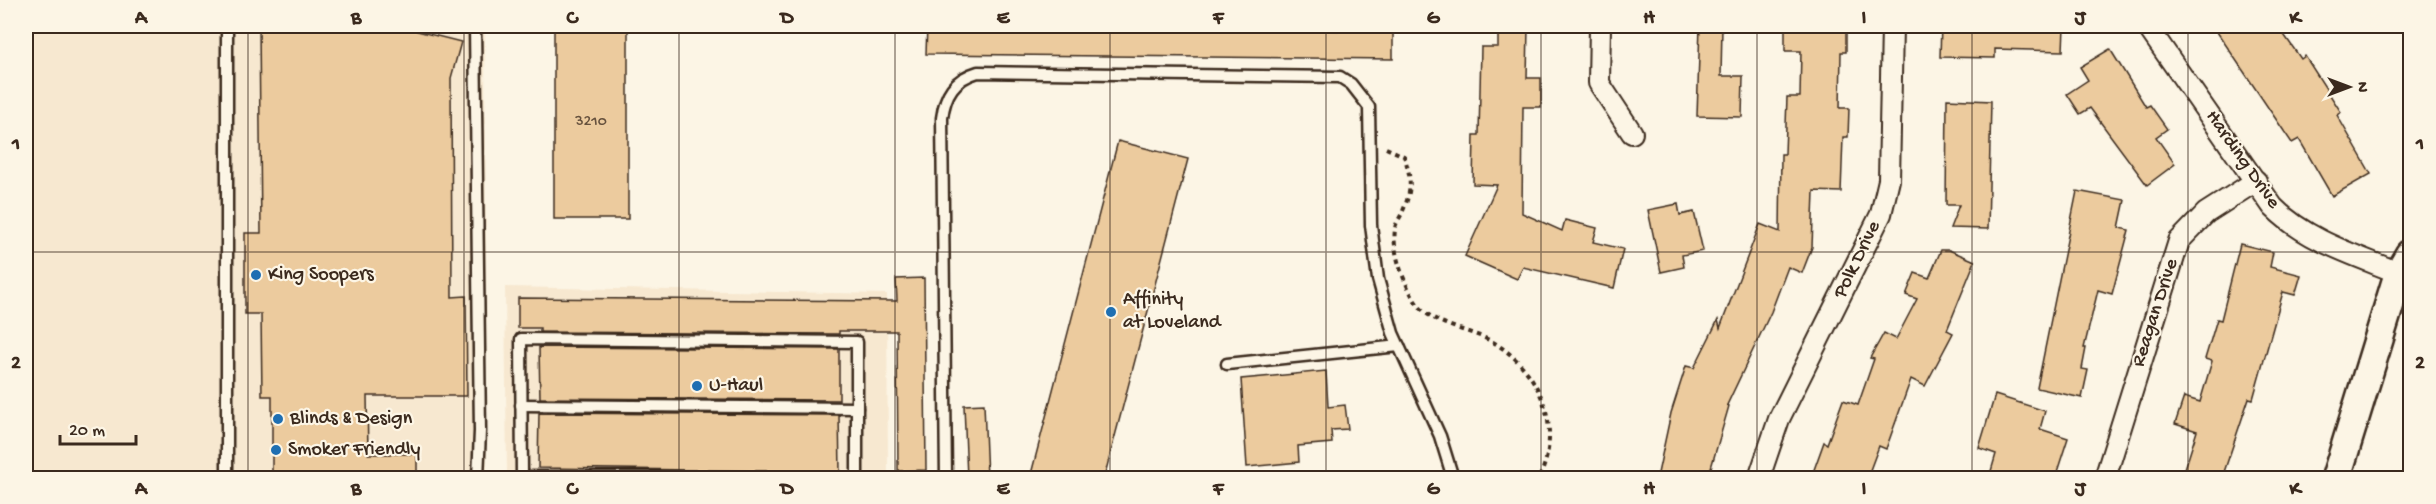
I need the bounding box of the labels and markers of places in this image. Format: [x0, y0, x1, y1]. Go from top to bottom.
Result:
place label: King Soopers [268, 264, 374, 287]
marker: King Soopers [249, 268, 263, 282]
place label: Affinity at Loveland [1123, 289, 1223, 335]
marker: Affinity at Loveland [1104, 305, 1118, 319]
place label: U-Haul [709, 375, 763, 398]
marker: U-Haul [690, 379, 704, 393]
place label: Blinds & Design [289, 408, 413, 431]
marker: Blinds & Design [271, 412, 285, 426]
place label: Smoker Friendly [288, 439, 421, 462]
marker: Smoker Friendly [269, 443, 283, 457]

